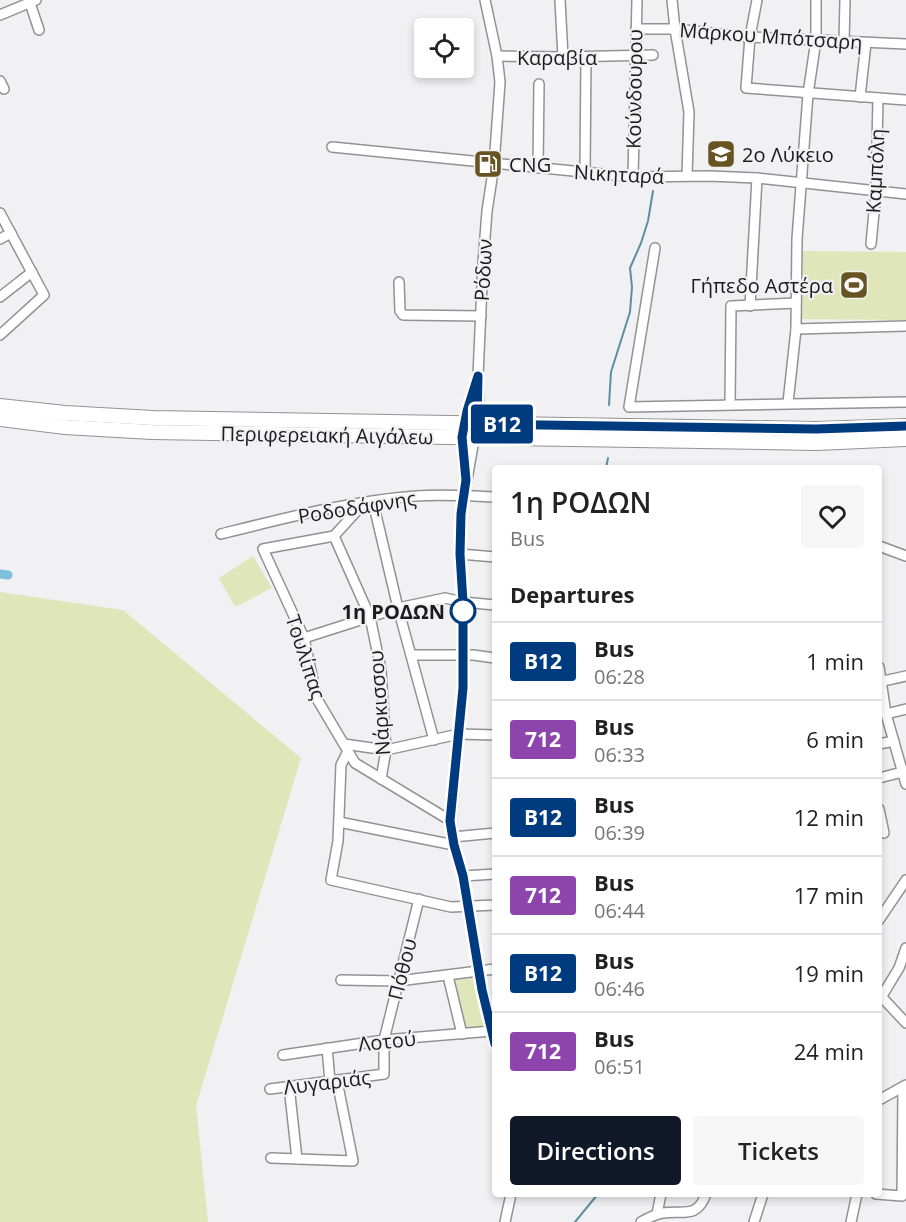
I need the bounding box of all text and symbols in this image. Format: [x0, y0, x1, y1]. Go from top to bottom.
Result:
street label: Μάρκου Μπότσαρη [679, 16, 863, 56]
map controls [414, 18, 474, 78]
button: locate [414, 18, 474, 78]
street label: Κούνδουρου [619, 29, 649, 149]
street label: Καραβία [517, 44, 597, 71]
street label: Καμπόλη [859, 128, 891, 214]
school or university icon: 2ο Λύκειο [705, 138, 737, 170]
place label: 2ο Λύκειο [742, 141, 834, 168]
fuel station icon: CNG [472, 148, 504, 180]
place label: CNG [509, 151, 551, 178]
street label: Νικηταρά [573, 158, 665, 190]
street label: Ρόδων [468, 238, 498, 302]
sports icon: Γήπεδο Αστέρα [838, 269, 870, 301]
place label: Γήπεδο Αστέρα [690, 272, 833, 299]
line badge: Β12 [468, 404, 536, 444]
text: Β12 [483, 410, 521, 438]
street label: Περιφερειακή Αιγάλεω [220, 420, 434, 450]
text: 1η ΡΟΔΩΝ [510, 483, 652, 521]
street label: Ροδοδάφνης [296, 484, 418, 530]
button: heart [801, 485, 864, 548]
text: Bus [510, 525, 545, 552]
text: Departures [510, 579, 634, 609]
place label: 1η ΡΟΔΩΝ [342, 598, 445, 625]
marker: 1η ΡΟΔΩΝ [450, 598, 476, 624]
street label: Τουλίπας [280, 611, 332, 703]
text: Bus [594, 633, 634, 663]
text: 1 min [806, 646, 864, 676]
text: Β12 [524, 647, 562, 675]
street label: Νάρκισσου [362, 650, 396, 756]
text: 06:28 [594, 663, 645, 690]
text: Bus [594, 711, 634, 741]
text: 6 min [806, 724, 864, 754]
text: 712 [525, 725, 561, 753]
text: 06:33 [594, 741, 645, 768]
text: Bus [594, 789, 634, 819]
text: 12 min [794, 802, 864, 832]
text: Β12 [524, 803, 562, 831]
text: 06:39 [594, 819, 645, 846]
text: Bus [594, 867, 634, 897]
text: 17 min [794, 880, 864, 910]
text: 712 [525, 881, 561, 909]
text: 06:44 [594, 897, 645, 924]
street label: Πόθου [381, 935, 423, 1003]
text: Bus [594, 945, 634, 975]
text: 19 min [794, 958, 864, 988]
text: Β12 [524, 959, 562, 987]
text: 06:46 [594, 975, 645, 1002]
text: Bus [594, 1023, 634, 1053]
street label: Λοτού [357, 1025, 417, 1057]
text: 24 min [794, 1036, 864, 1066]
text: 712 [525, 1037, 561, 1065]
text: 06:51 [594, 1053, 645, 1080]
street label: Λυγαριάς [282, 1063, 372, 1101]
button: Directions [510, 1116, 681, 1185]
button: Tickets [693, 1116, 864, 1185]

